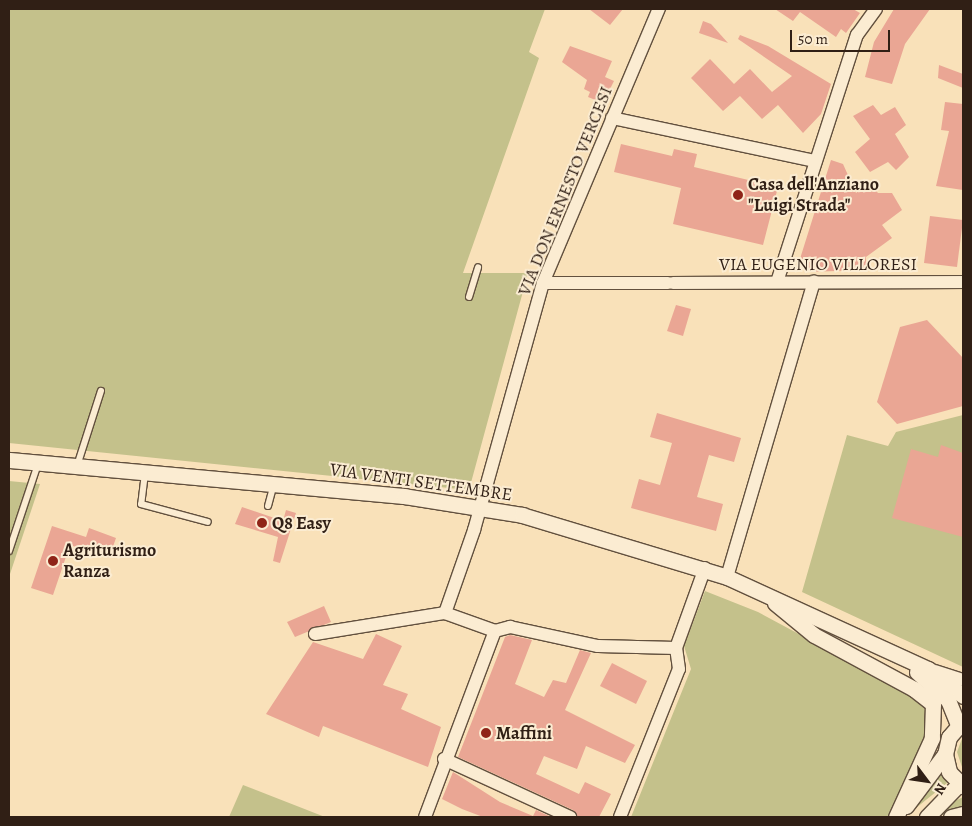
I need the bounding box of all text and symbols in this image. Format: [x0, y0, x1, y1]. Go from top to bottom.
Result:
scale bar [792, 20, 892, 52]
text: 50 m [798, 29, 828, 49]
street label: VIA DON ERNESTO VERCESI [513, 83, 617, 299]
place label: Casa dell'Anziano "Luigi Strada" [748, 174, 879, 216]
marker: Casa dell'Anziano "Luigi Strada" [732, 189, 744, 201]
street label: VIA EUGENIO VILLORESI [719, 253, 917, 275]
street label: VIA VENTI SETTEMBRE [329, 459, 513, 505]
place label: Q8 Easy [272, 512, 331, 534]
marker: Q8 Easy [256, 517, 268, 529]
place label: Agriturismo Ranza [63, 540, 156, 582]
marker: Agriturismo Ranza [47, 555, 59, 567]
place label: Maffini [496, 722, 552, 744]
marker: Maffini [480, 727, 492, 739]
north arrow [902, 756, 952, 806]
text: N [930, 780, 951, 798]

